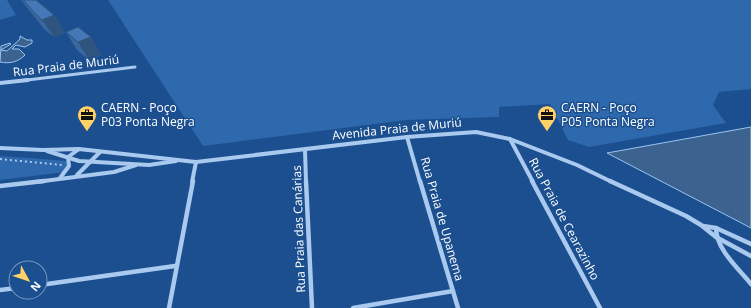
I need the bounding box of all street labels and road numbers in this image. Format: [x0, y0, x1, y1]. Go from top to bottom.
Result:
street label: Rua Praia de Muriú [12, 51, 120, 80]
street label: Avenida Praia de Muriú [331, 113, 463, 144]
street label: Rua Praia de Upanema [417, 155, 468, 283]
street label: Rua Praia de Cearazinho [525, 155, 604, 283]
street label: Rua Praia das Canárias [288, 165, 309, 293]

